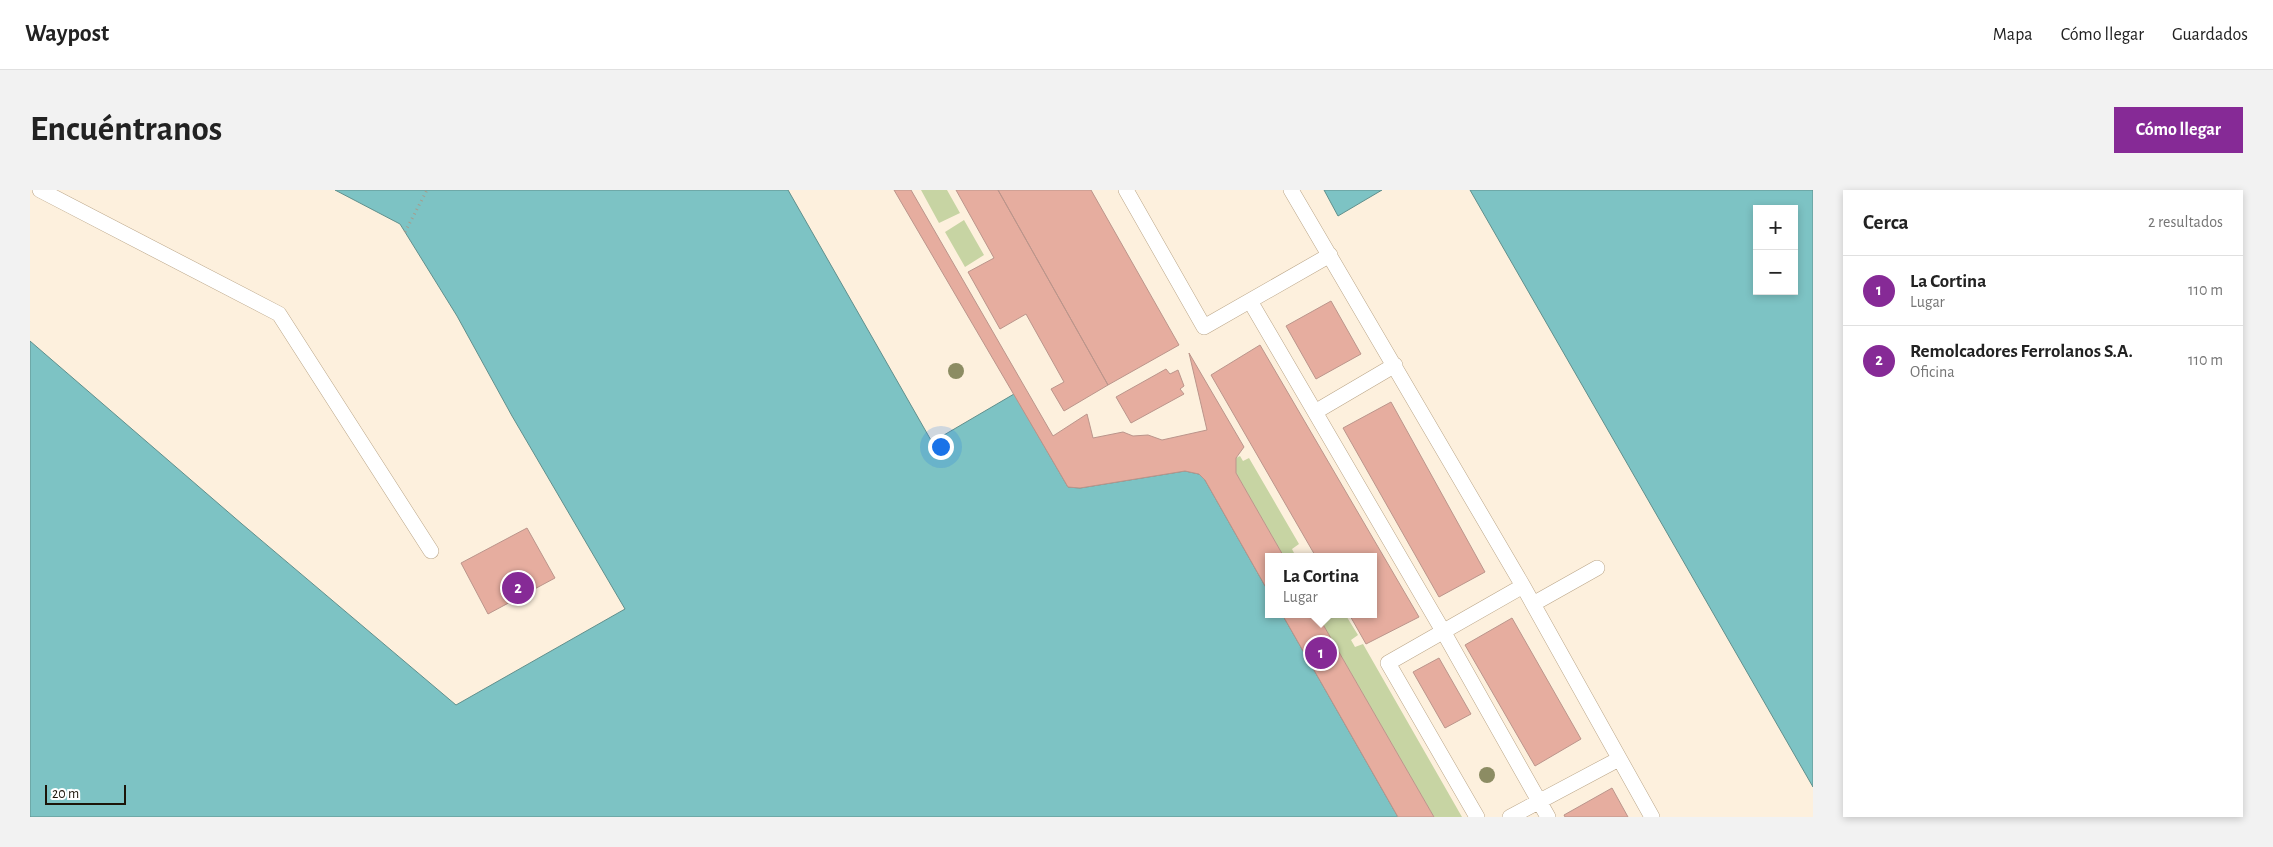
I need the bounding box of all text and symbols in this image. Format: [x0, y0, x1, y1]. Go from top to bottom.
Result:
text: Waypost [25, 22, 109, 46]
text: Mapa [1993, 26, 2033, 44]
text: Cómo llegar [2061, 26, 2144, 44]
text: Guardados [2172, 26, 2248, 44]
button: Cómo llegar [2114, 107, 2243, 153]
text: Encuéntranos [30, 112, 222, 147]
map controls [1753, 205, 1798, 295]
button: + [1753, 205, 1798, 250]
text: Cerca [1863, 212, 1909, 233]
text: 2 resultados [2148, 214, 2223, 230]
button: − [1753, 250, 1798, 295]
text: La Cortina [1910, 272, 1986, 291]
text: 1 [1876, 282, 1882, 298]
text: 110 m [2188, 282, 2223, 298]
text: Lugar [1910, 294, 1945, 310]
text: Remolcadores Ferrolanos S.A. [1910, 342, 2133, 361]
text: 2 [1875, 352, 1883, 368]
text: 110 m [2188, 352, 2223, 368]
text: Oficina [1910, 364, 1955, 380]
your location [928, 434, 954, 460]
popup [1265, 553, 1377, 618]
text: La Cortina [1283, 567, 1359, 586]
pin: 2 [502, 569, 534, 607]
text: Lugar [1283, 589, 1318, 605]
pin: 1 [1305, 634, 1337, 672]
scale bar [45, 782, 126, 805]
text: 20 m [52, 787, 79, 801]

